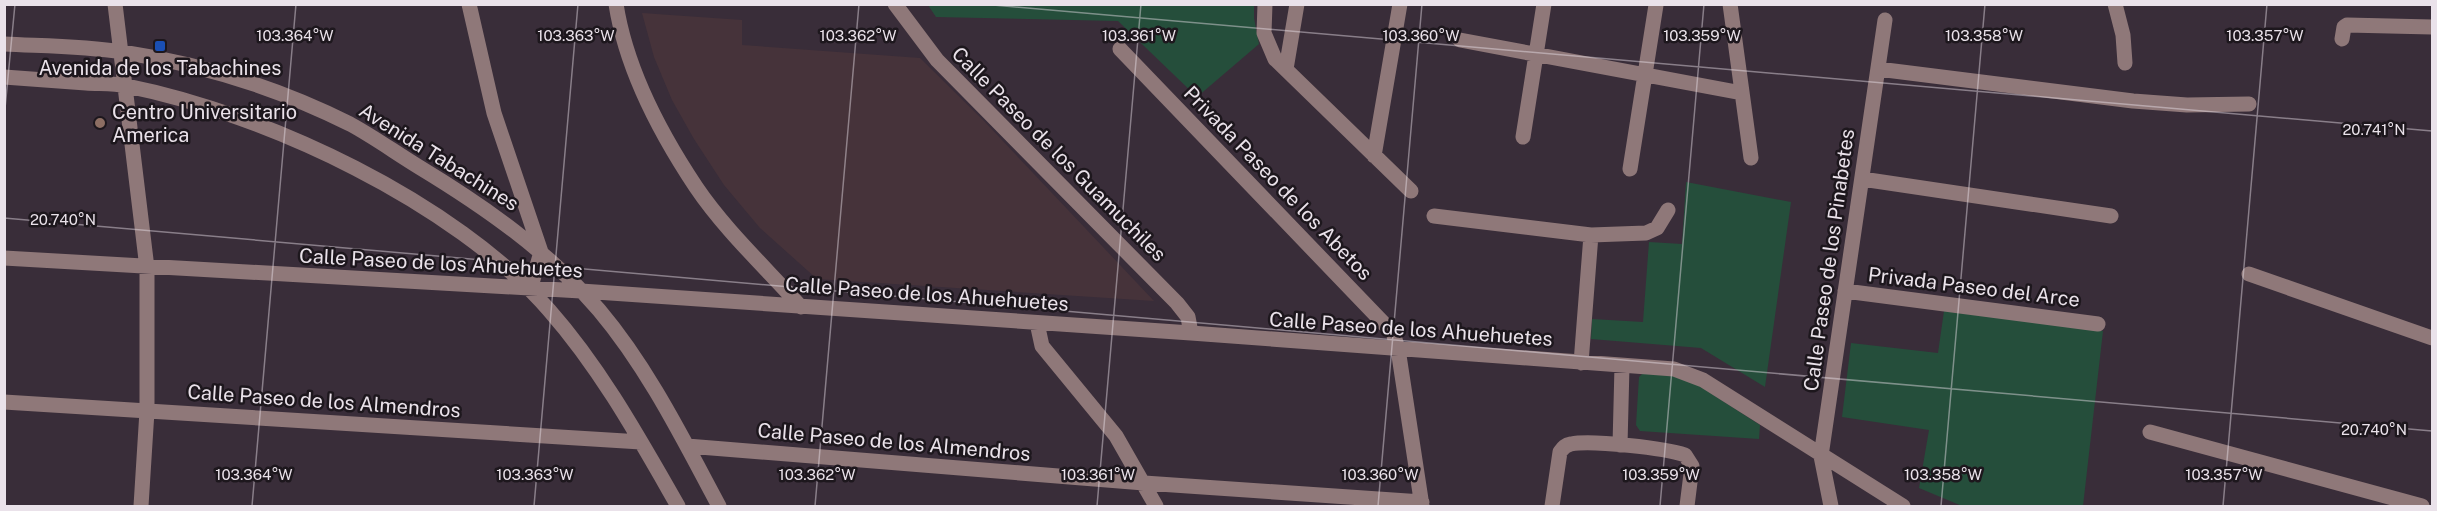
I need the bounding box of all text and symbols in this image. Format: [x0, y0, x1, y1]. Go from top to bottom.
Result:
text: 103.364°W [256, 27, 334, 44]
text: 103.363°W [537, 27, 615, 44]
text: 103.362°W [820, 27, 896, 44]
text: 103.361°W [1102, 27, 1176, 44]
text: 103.360°W [1382, 27, 1460, 44]
text: 103.359°W [1663, 27, 1741, 44]
text: 103.358°W [1945, 27, 2023, 44]
text: 103.357°W [2226, 27, 2304, 44]
marker: Avenida de los Tabachines [153, 39, 167, 53]
street label: Calle Paseo de los Guamuchiles [947, 42, 1171, 266]
place label: Avenida de los Tabachines [39, 56, 281, 80]
street label: Privada Paseo de los Abetos [1179, 81, 1377, 285]
street label: Avenida Tabachines [355, 98, 523, 216]
place label: Centro Universitario America [112, 100, 297, 147]
marker: Centro Universitario America [93, 116, 107, 130]
text: 20.741°N [2342, 121, 2406, 138]
street label: Calle Paseo de los Pinabetes [1799, 127, 1859, 393]
text: 20.740°N [30, 211, 96, 228]
street label: Calle Paseo de los Ahuehuetes [299, 244, 583, 282]
street label: Privada Paseo del Arce [1867, 262, 2081, 312]
street label: Calle Paseo de los Ahuehuetes [784, 272, 1070, 316]
street label: Calle Paseo de los Ahuehuetes [1268, 307, 1554, 351]
street label: Calle Paseo de los Almendros [187, 379, 461, 423]
street label: Calle Paseo de los Almendros [757, 418, 1031, 466]
text: 20.740°N [2341, 421, 2407, 438]
text: 103.364°W [215, 466, 293, 483]
text: 103.363°W [496, 466, 574, 483]
text: 103.362°W [779, 466, 855, 483]
text: 103.361°W [1061, 466, 1135, 483]
text: 103.360°W [1341, 466, 1419, 483]
text: 103.359°W [1622, 466, 1700, 483]
text: 103.358°W [1904, 466, 1982, 483]
text: 103.357°W [2185, 466, 2263, 483]

